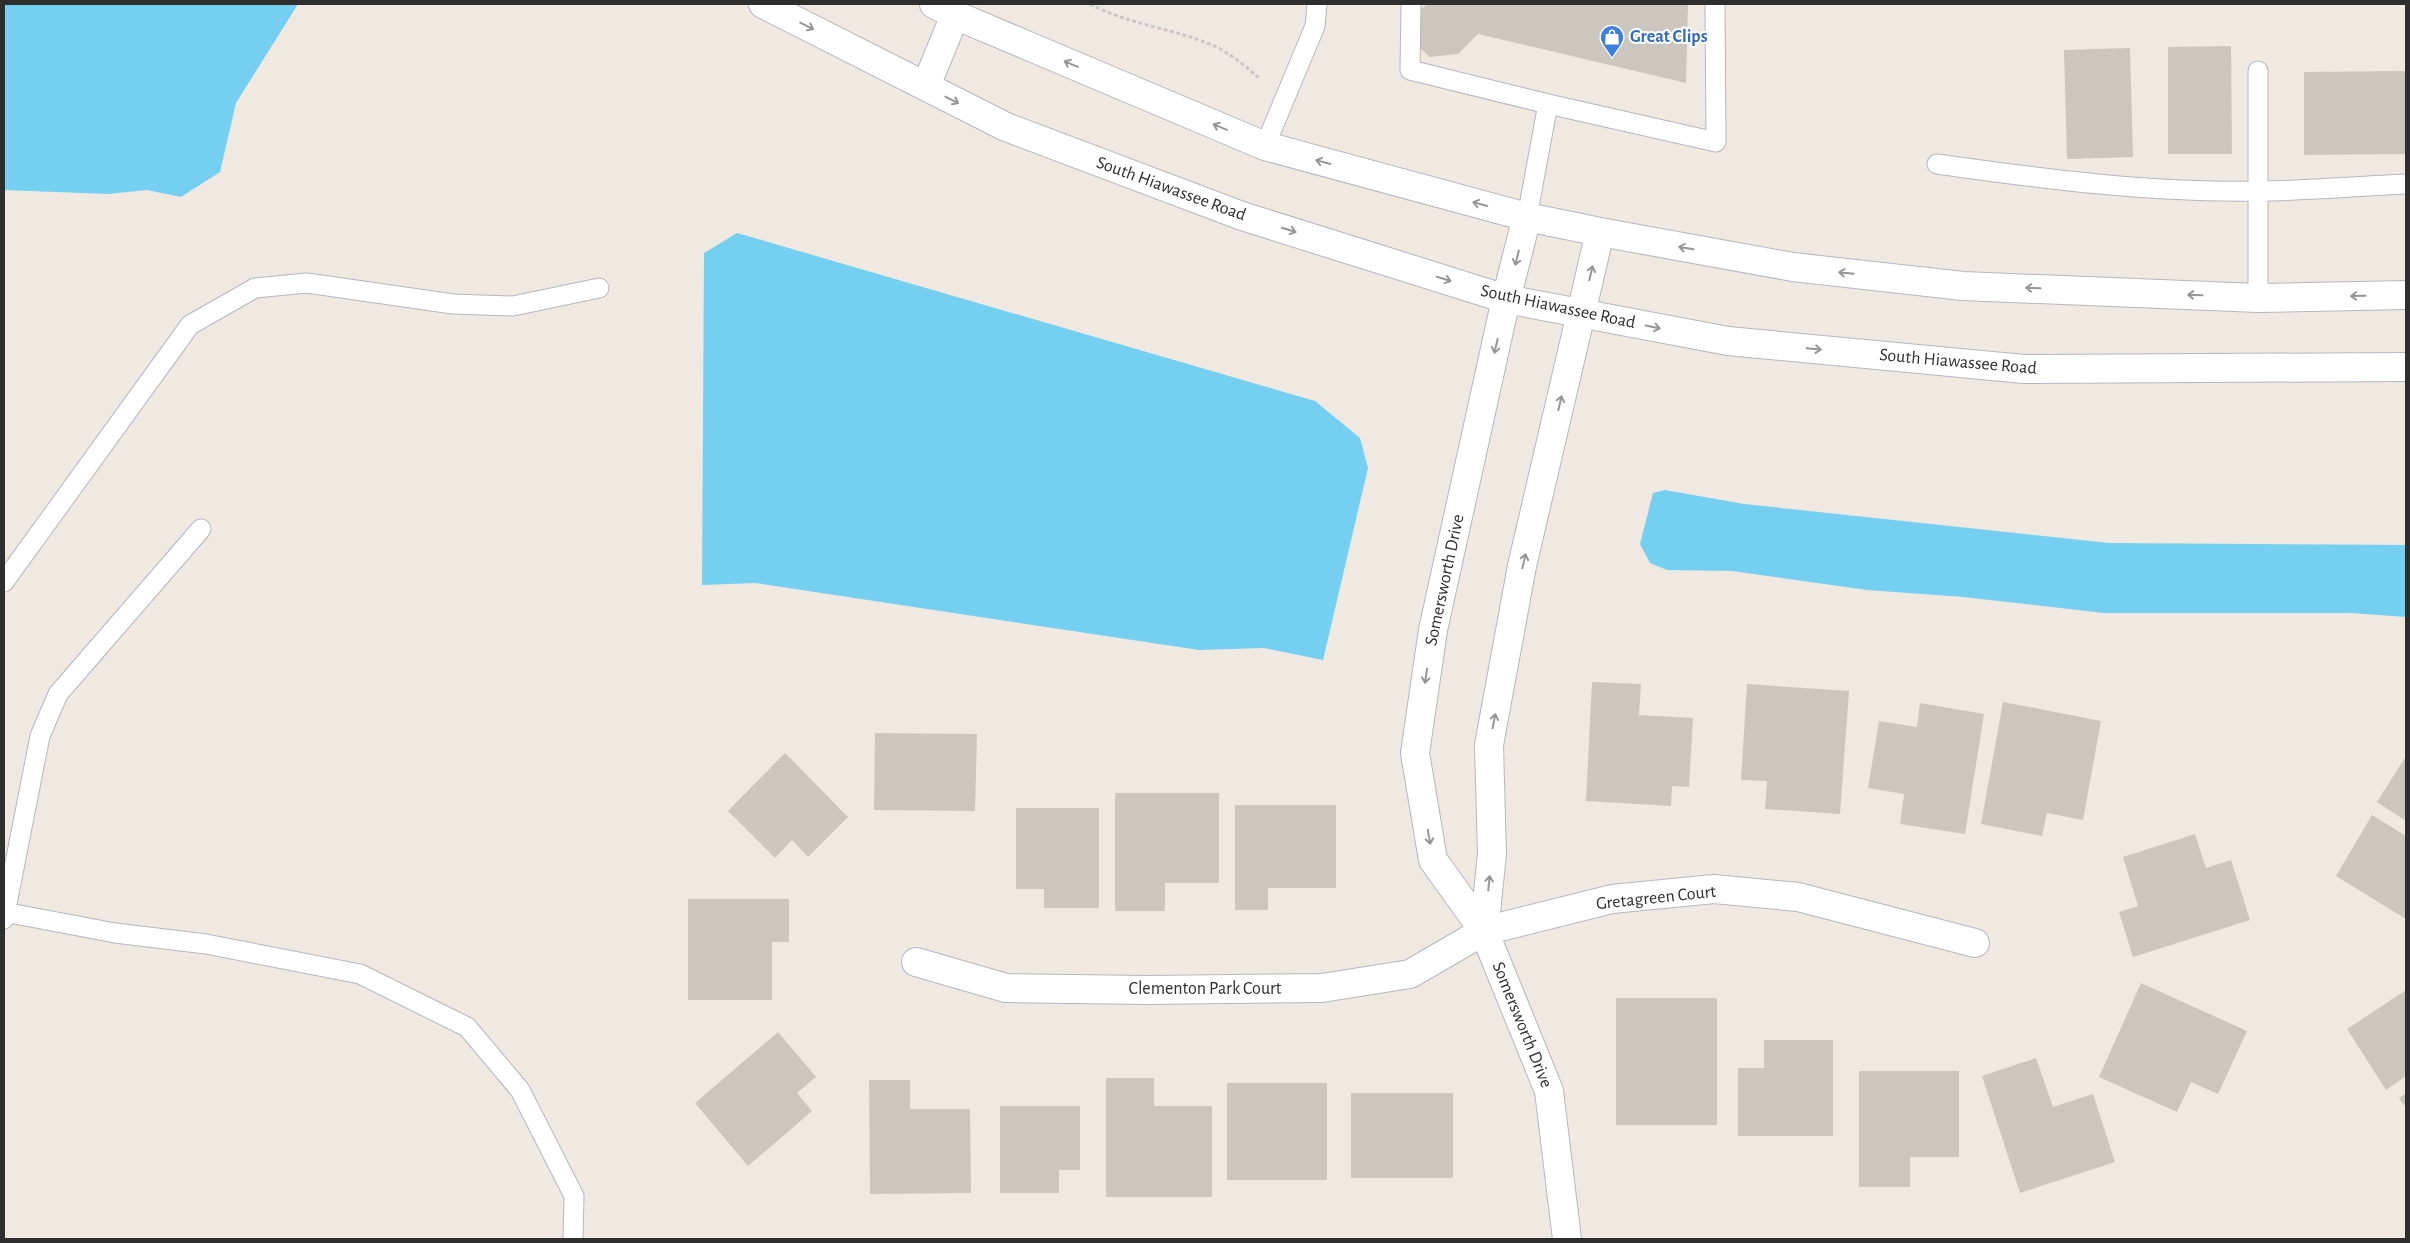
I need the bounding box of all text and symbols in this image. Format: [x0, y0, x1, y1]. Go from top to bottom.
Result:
one-way arrow [799, 22, 814, 31]
shop icon: Great Clips [1599, 24, 1625, 58]
place label: Great Clips [1630, 28, 1708, 46]
one-way arrow [1064, 59, 1079, 69]
one-way arrow [944, 95, 959, 105]
one-way arrow [1213, 122, 1228, 131]
street label: South Hiawassee Road [1094, 154, 1248, 224]
one-way arrow [1316, 157, 1332, 166]
one-way arrow [1473, 199, 1489, 208]
one-way arrow [1280, 226, 1296, 236]
one-way arrow [1678, 242, 1694, 252]
one-way arrow [1512, 249, 1521, 265]
one-way arrow [1587, 265, 1596, 281]
one-way arrow [1838, 268, 1854, 278]
one-way arrow [1435, 275, 1451, 284]
street label: South Hiawassee Road [1479, 282, 1637, 332]
one-way arrow [2025, 284, 2041, 293]
one-way arrow [2187, 290, 2204, 300]
one-way arrow [2350, 291, 2366, 301]
one-way arrow [1645, 323, 1661, 332]
one-way arrow [1491, 338, 1500, 354]
one-way arrow [1805, 345, 1821, 354]
street label: South Hiawassee Road [1879, 346, 2037, 378]
one-way arrow [1556, 395, 1565, 411]
street label: Somersworth Drive [1422, 513, 1468, 647]
one-way arrow [1520, 554, 1529, 570]
one-way arrow [1421, 668, 1431, 684]
one-way arrow [1489, 713, 1499, 729]
one-way arrow [1425, 828, 1435, 844]
one-way arrow [1484, 875, 1494, 891]
street label: Gretagreen Court [1595, 883, 1717, 913]
street label: Somersworth Drive [1489, 960, 1555, 1090]
street label: Clementon Park Court [1129, 980, 1282, 998]

